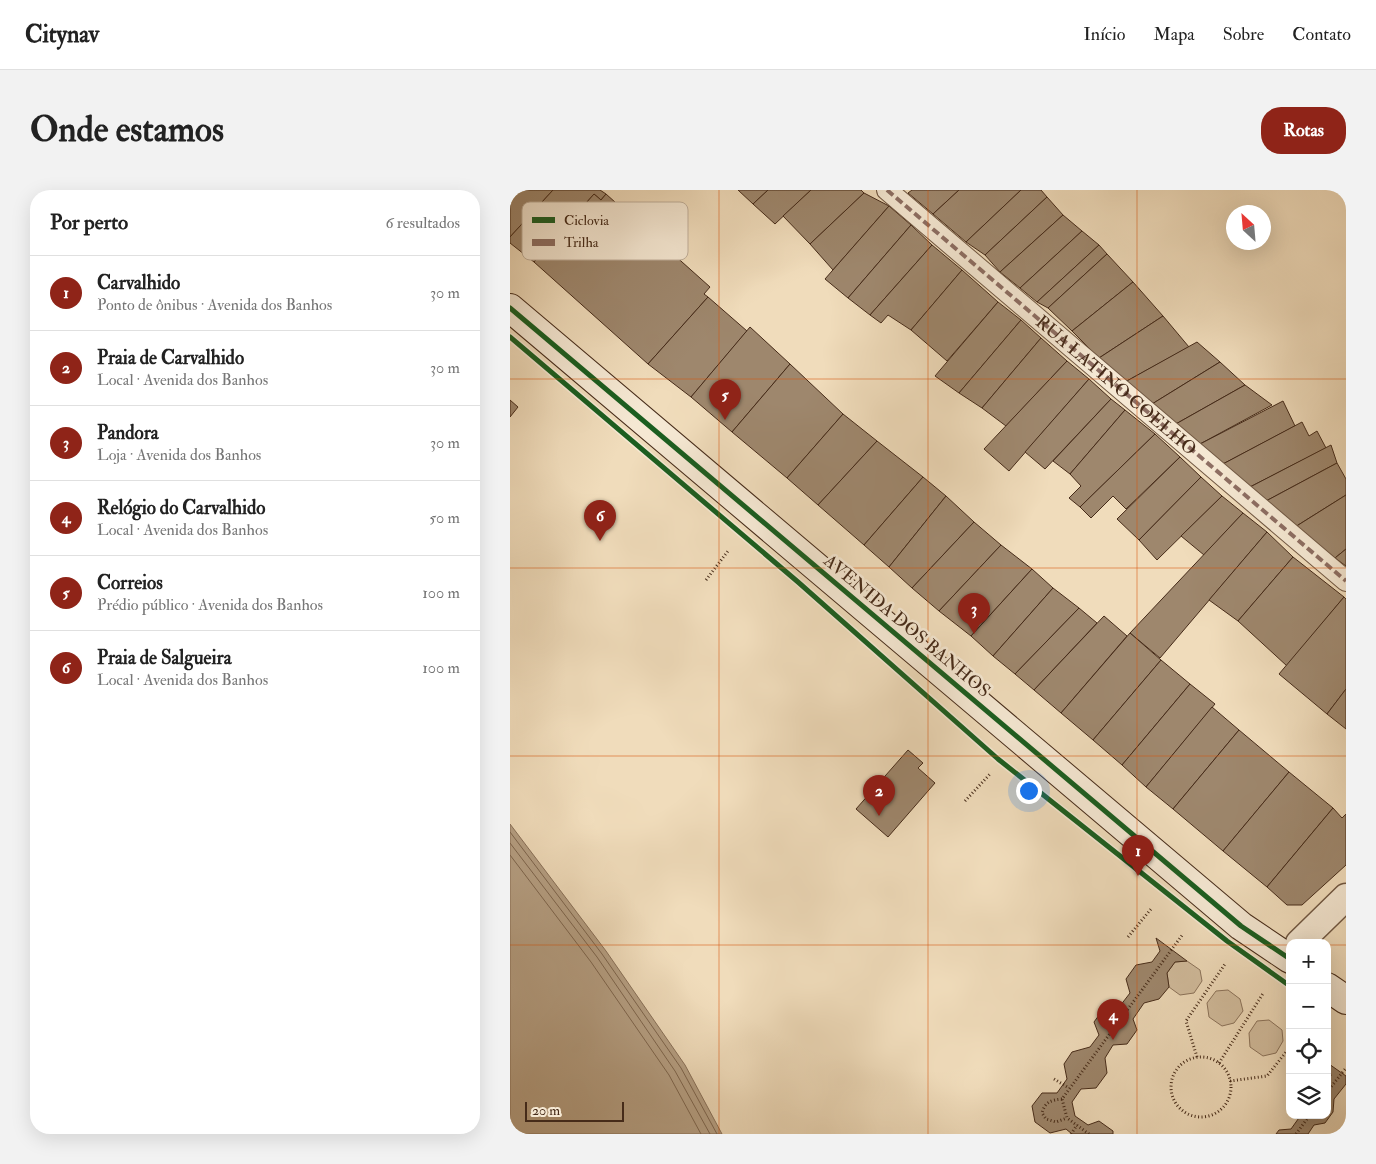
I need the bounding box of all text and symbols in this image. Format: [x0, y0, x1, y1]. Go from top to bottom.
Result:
text: Citynav [25, 19, 99, 50]
text: Início [1084, 23, 1125, 46]
text: Mapa [1153, 23, 1195, 46]
text: Sobre [1223, 23, 1264, 46]
text: Contato [1292, 23, 1351, 46]
button: Rotas [1261, 107, 1346, 154]
text: Onde estamos [30, 108, 224, 152]
legend [522, 202, 688, 260]
north arrow [1226, 205, 1271, 250]
text: Por perto [50, 209, 128, 236]
text: Ciclovia [564, 212, 609, 229]
text: 6 resultados [385, 213, 460, 233]
text: Trilha [564, 234, 599, 251]
text: Carvalhido [97, 271, 180, 295]
text: 1 [63, 283, 69, 303]
text: 30 m [430, 283, 460, 303]
text: Ponto de ônibus · Avenida dos Banhos [97, 295, 332, 315]
street label: RUA LATINO COELHO [1031, 310, 1201, 460]
text: Praia de Carvalhido [97, 346, 244, 370]
text: 2 [62, 358, 70, 378]
text: 30 m [430, 358, 460, 378]
text: Local · Avenida dos Banhos [97, 370, 268, 390]
pin: 5 [709, 379, 741, 420]
text: Pandora [97, 421, 159, 445]
text: 3 [63, 433, 69, 453]
text: 30 m [430, 433, 460, 453]
text: Loja · Avenida dos Banhos [97, 445, 261, 465]
text: Relógio do Carvalhido [97, 496, 265, 520]
pin: 6 [584, 500, 616, 541]
text: 4 [62, 508, 70, 528]
text: 50 m [429, 508, 460, 528]
text: Local · Avenida dos Banhos [97, 520, 268, 540]
street label: AVENIDA DOS BANHOS [818, 549, 995, 703]
text: Correios [97, 571, 163, 595]
text: 5 [62, 583, 70, 603]
text: 100 m [422, 583, 460, 603]
pin: 3 [958, 593, 990, 634]
text: Prédio público · Avenida dos Banhos [97, 595, 323, 615]
text: Praia de Salgueira [97, 646, 231, 670]
text: 6 [62, 658, 70, 678]
text: 100 m [422, 658, 460, 678]
text: Local · Avenida dos Banhos [97, 670, 268, 690]
pin: 2 [863, 775, 895, 816]
your location [1016, 778, 1042, 804]
pin: 1 [1122, 835, 1154, 876]
map controls [1286, 939, 1331, 1119]
button: + [1286, 939, 1331, 984]
button: − [1286, 984, 1331, 1029]
pin: 4 [1097, 999, 1129, 1040]
button: locate [1286, 1029, 1331, 1074]
button: layers [1286, 1074, 1331, 1119]
scale bar [525, 1099, 624, 1122]
text: 20 m [532, 1102, 560, 1119]

